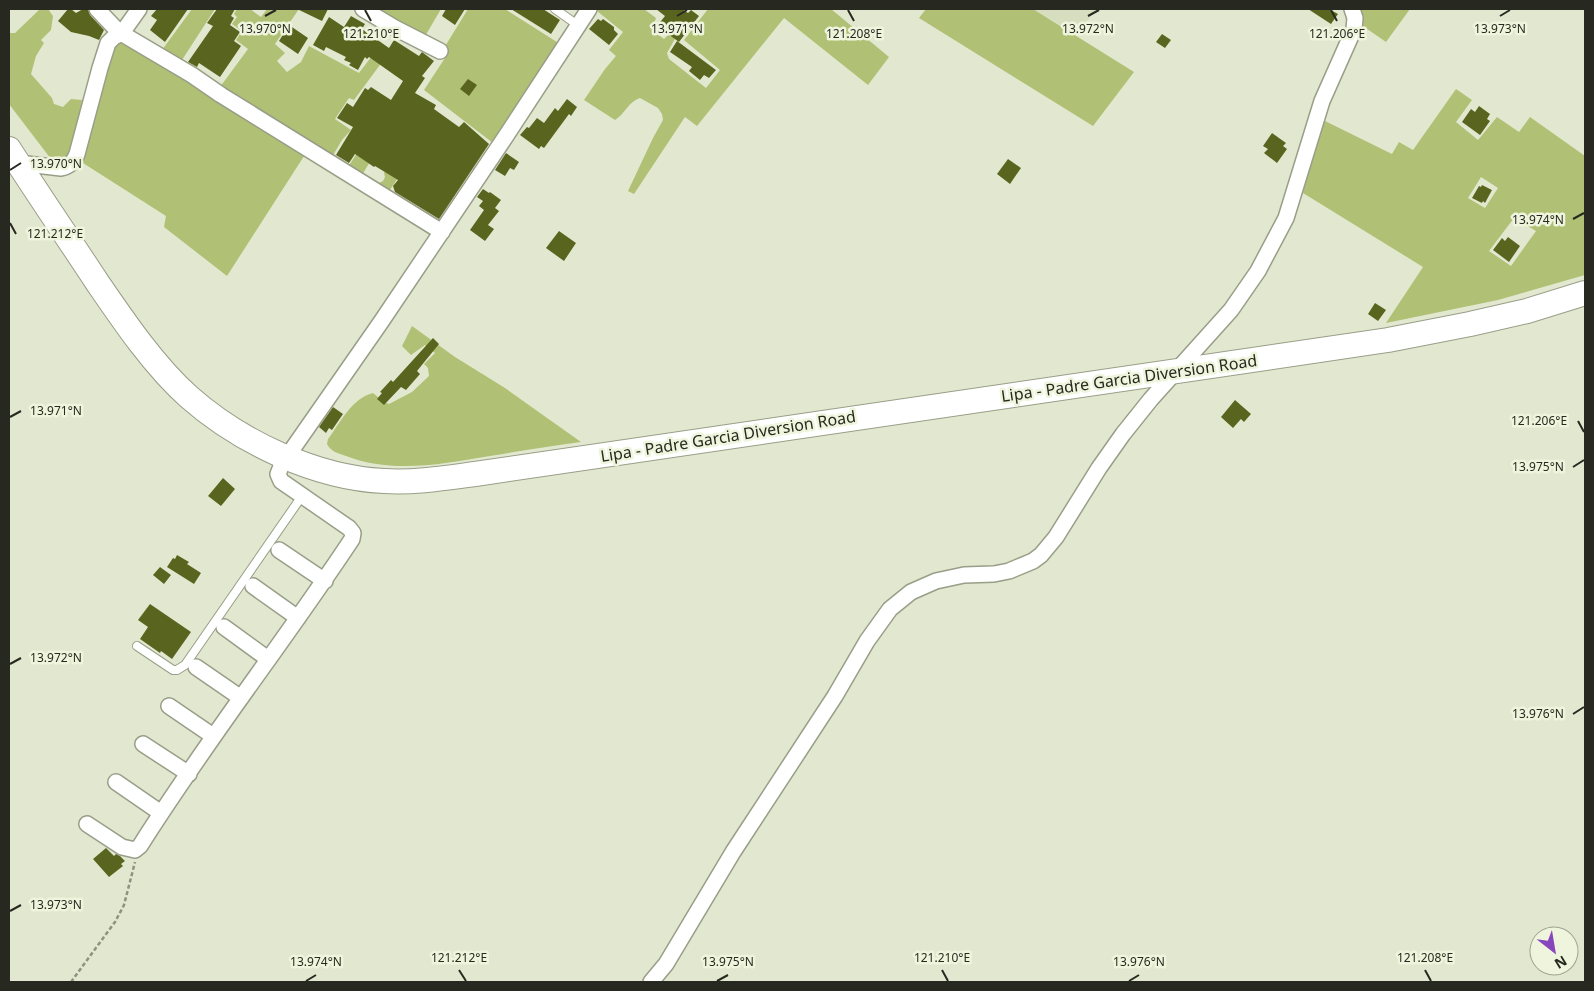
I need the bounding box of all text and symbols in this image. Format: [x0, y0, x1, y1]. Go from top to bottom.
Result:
text: 13.970°N [239, 20, 291, 37]
text: 13.971°N [651, 20, 703, 37]
text: 13.972°N [1062, 20, 1114, 37]
text: 13.973°N [1474, 20, 1526, 37]
text: 121.210°E [343, 25, 399, 42]
text: 121.208°E [826, 25, 882, 42]
text: 121.206°E [1309, 25, 1365, 42]
text: 13.970°N [30, 155, 82, 172]
text: 13.974°N [1512, 211, 1564, 228]
text: 121.212°E [27, 225, 83, 242]
street label: Lipa - Padre Garcia Diversion Road [1000, 349, 1258, 407]
text: 13.971°N [30, 402, 82, 419]
street label: Lipa - Padre Garcia Diversion Road [599, 405, 857, 467]
text: 121.206°E [1511, 412, 1567, 429]
text: 13.975°N [1512, 458, 1564, 475]
text: 13.972°N [30, 649, 82, 666]
text: 13.976°N [1512, 705, 1564, 722]
text: 13.973°N [30, 896, 82, 913]
north arrow [1529, 926, 1579, 976]
text: 121.212°E [431, 949, 487, 966]
text: 121.210°E [914, 949, 970, 966]
text: 121.208°E [1397, 949, 1453, 966]
text: N [1551, 951, 1571, 974]
text: 13.974°N [290, 953, 342, 970]
text: 13.975°N [702, 953, 754, 970]
text: 13.976°N [1113, 953, 1165, 970]

